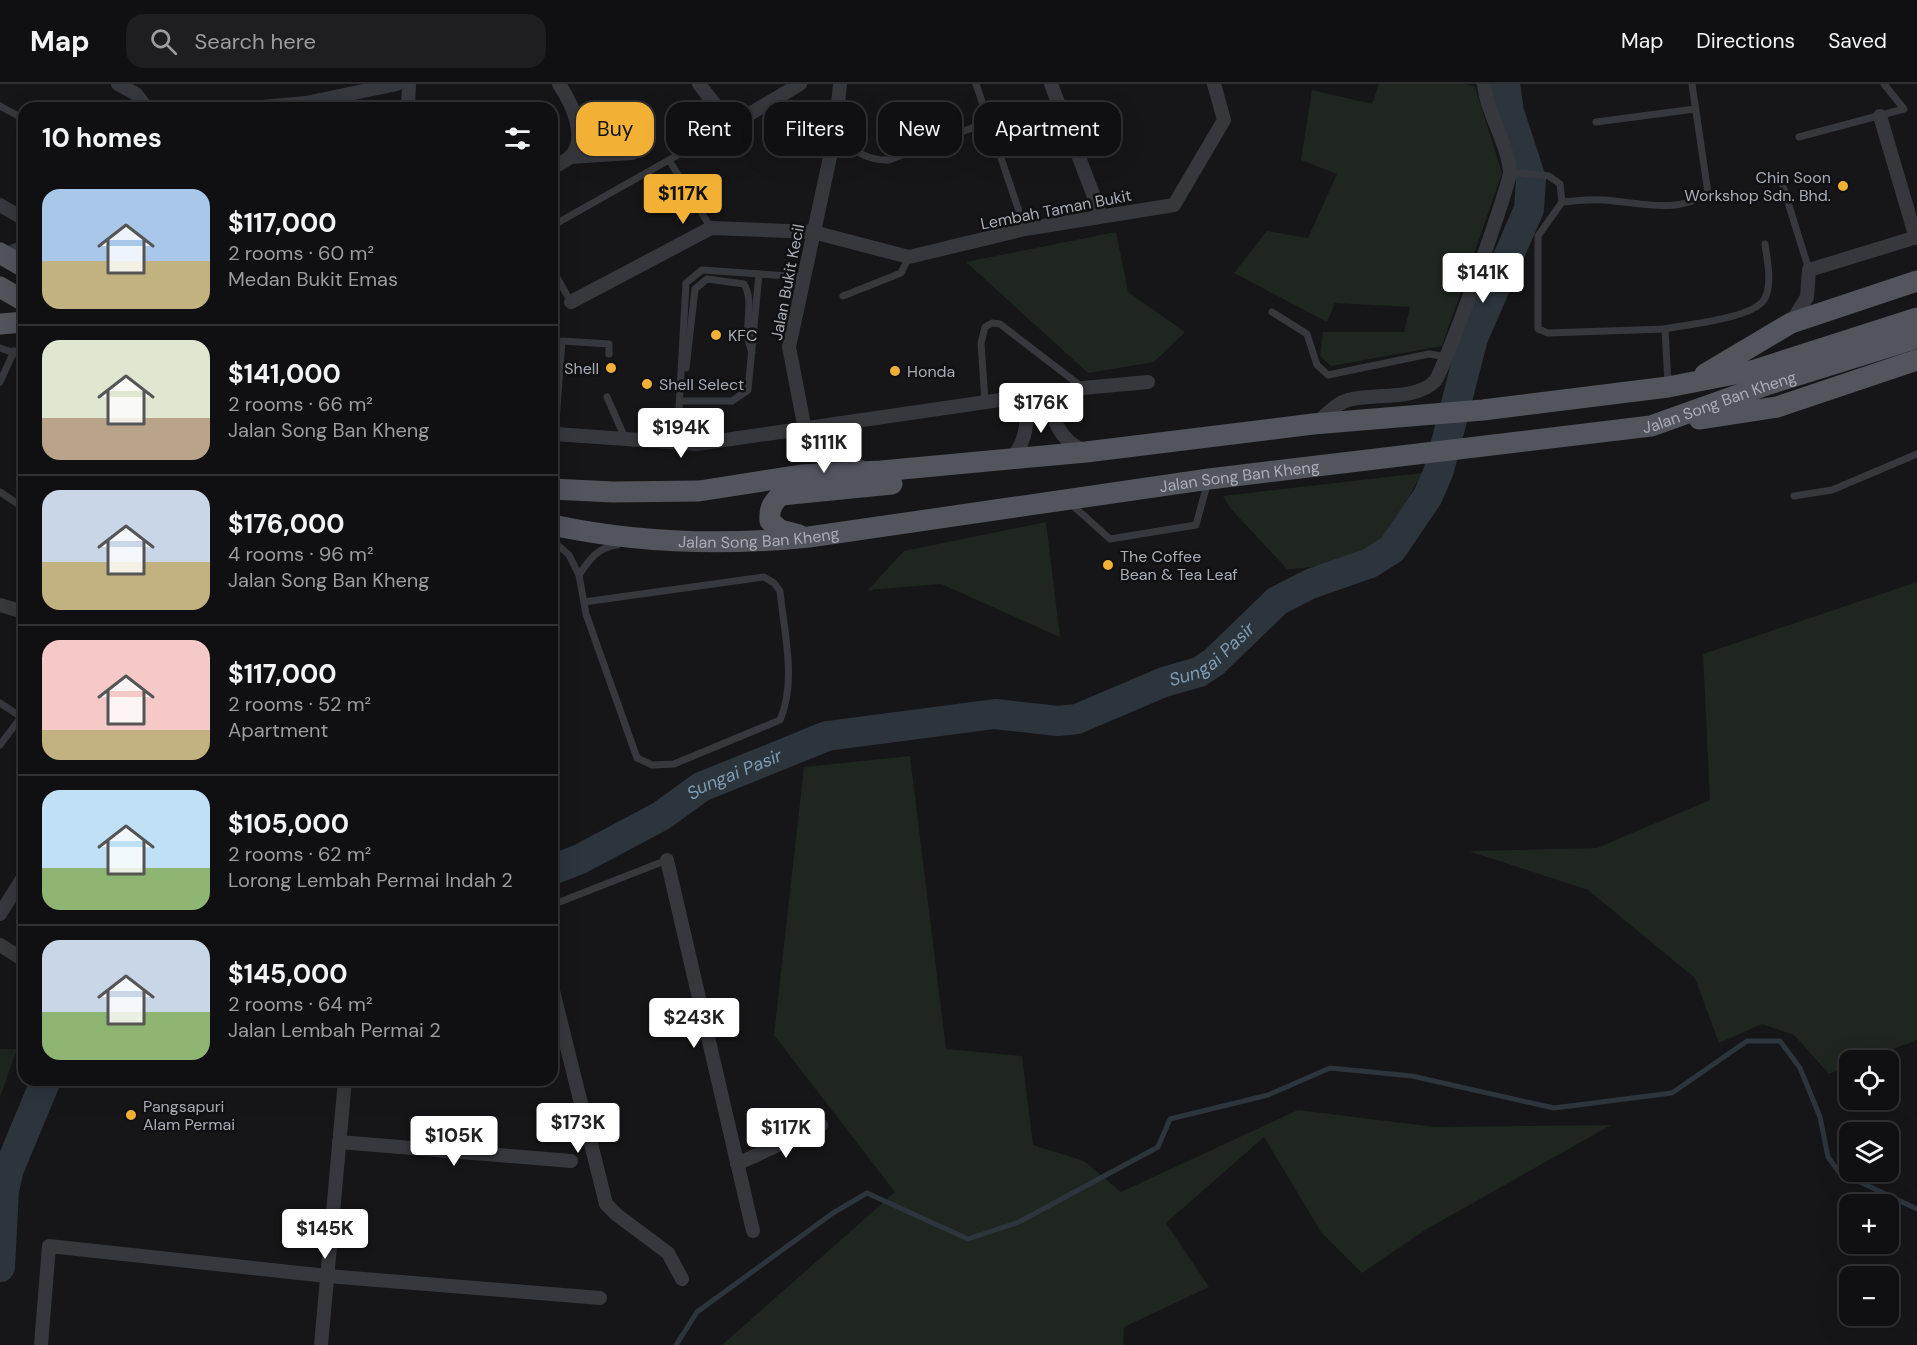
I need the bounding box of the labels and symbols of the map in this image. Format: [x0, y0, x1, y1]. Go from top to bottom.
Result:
place label: Chin Soon Workshop Sdn. Bhd. [1684, 167, 1831, 206]
pin: $117K [641, 174, 725, 225]
marker: Chin Soon Workshop Sdn. Bhd. [1836, 179, 1850, 193]
street label: Lembah Taman Bukit [979, 185, 1133, 234]
street label: Jalan Bukit Kecil [766, 222, 809, 342]
pin: $141K [1441, 253, 1525, 304]
place label: KFC [728, 325, 757, 346]
marker: KFC [709, 328, 723, 342]
place label: Shell [564, 358, 599, 379]
marker: Shell [604, 361, 618, 375]
place label: Honda [907, 361, 955, 382]
marker: Honda [888, 364, 902, 378]
street label: Jalan Song Ban Kheng [1642, 366, 1799, 438]
place label: Shell Select [659, 374, 744, 395]
marker: Shell Select [640, 377, 654, 391]
pin: $176K [999, 383, 1083, 434]
pin: $194K [639, 408, 723, 459]
pin: $111K [782, 423, 866, 474]
street label: Jalan Song Ban Kheng [1158, 456, 1321, 497]
street label: Jalan Song Ban Kheng [678, 523, 841, 553]
place label: The Coffee Bean & Tea Leaf [1120, 546, 1238, 585]
marker: The Coffee Bean & Tea Leaf [1101, 558, 1115, 572]
water label: Sungai Pasir [1166, 616, 1261, 692]
water label: Sungai Pasir [682, 743, 787, 805]
pin: $243K [652, 998, 736, 1049]
place label: Pangsapuri Alam Permai [143, 1096, 235, 1135]
pin: $173K [536, 1103, 620, 1154]
marker: Pangsapuri Alam Permai [124, 1108, 138, 1122]
pin: $117K [744, 1108, 828, 1159]
pin: $105K [412, 1116, 496, 1167]
pin: $145K [283, 1209, 367, 1260]

